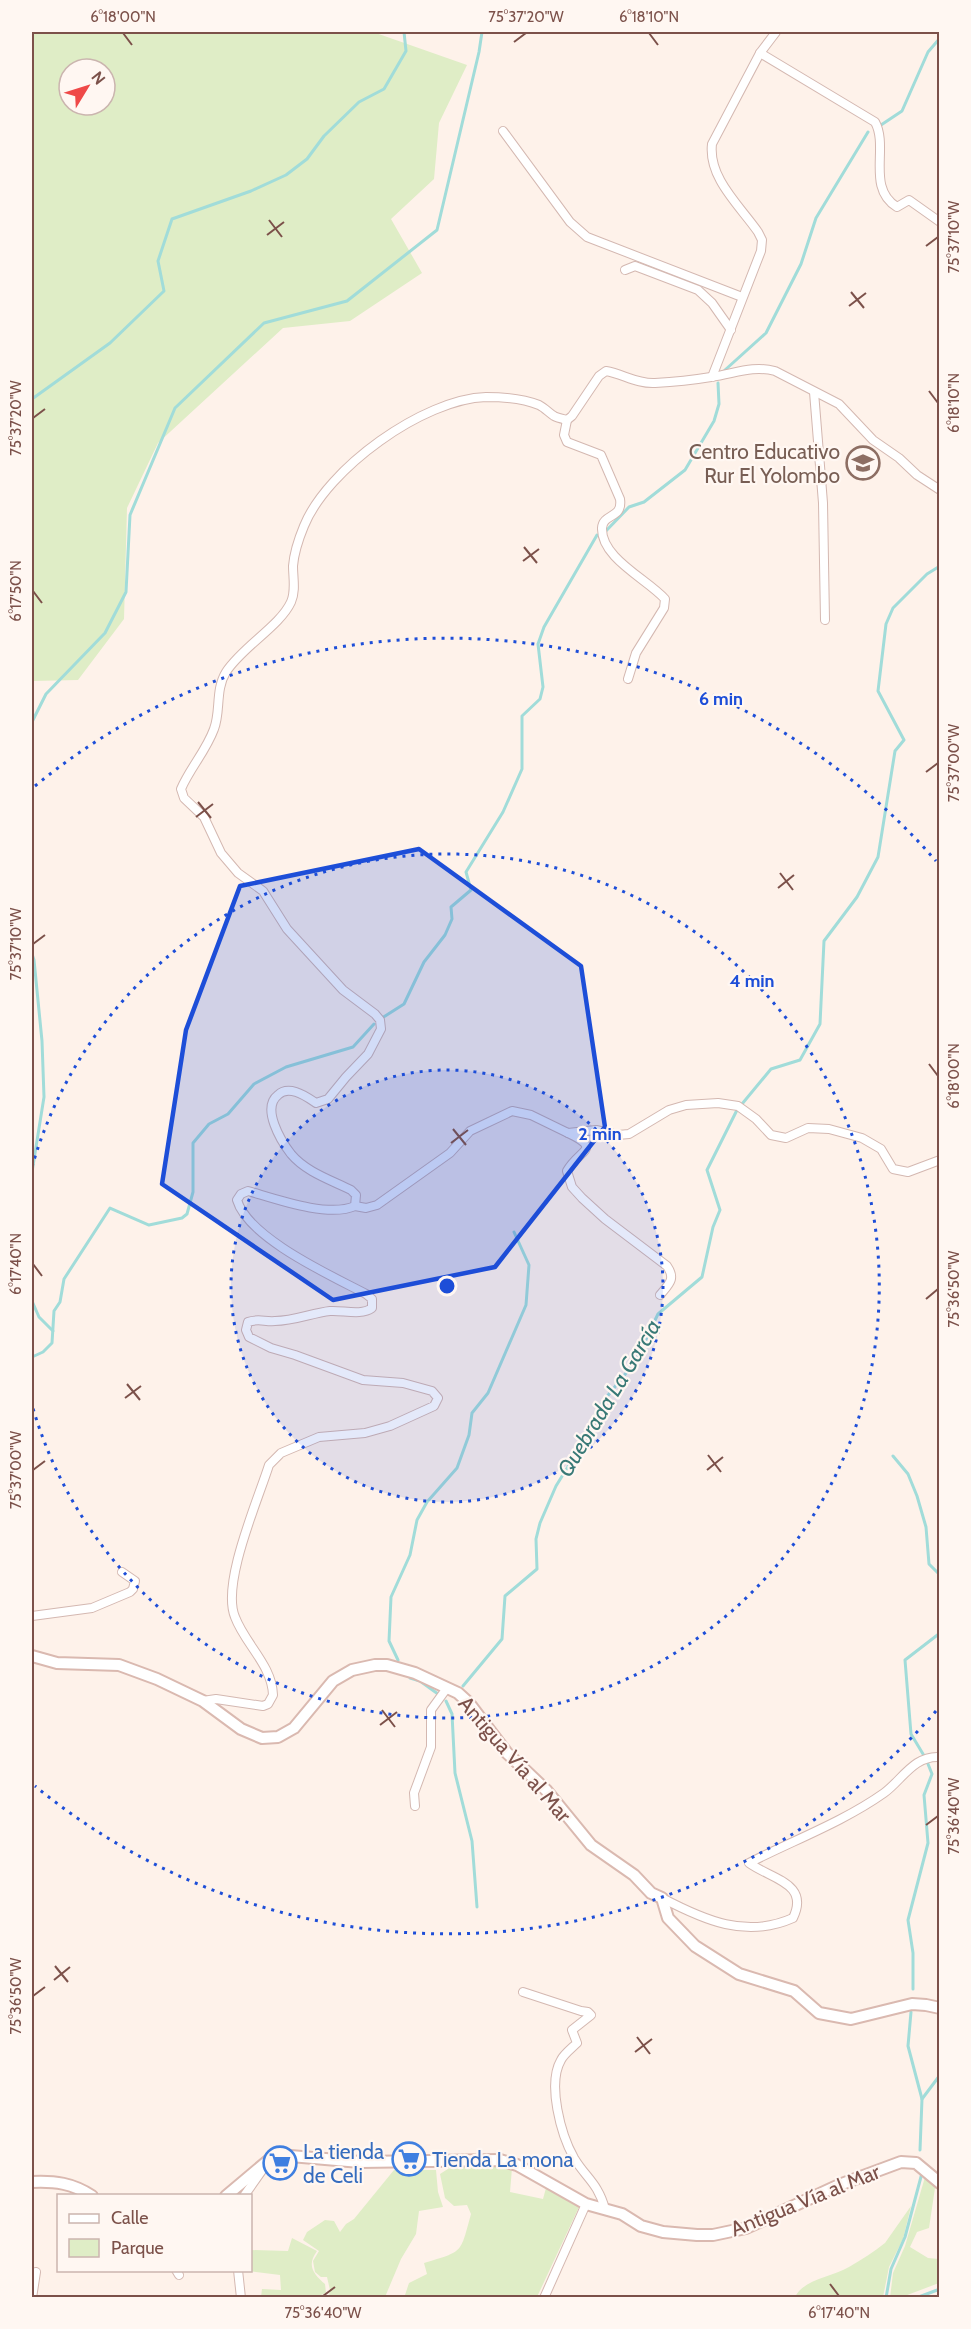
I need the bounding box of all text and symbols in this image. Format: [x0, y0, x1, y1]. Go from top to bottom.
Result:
text: 6°18'00"N [90, 8, 156, 26]
text: 75°37'20"W [488, 8, 565, 26]
text: 6°18'10"N [619, 8, 679, 26]
north arrow [57, 57, 117, 117]
text: N [87, 68, 109, 88]
text: 75°37'10"W [945, 200, 963, 273]
text: 6°18'10"N [945, 373, 963, 433]
text: 75°37'20"W [7, 379, 25, 456]
place label: Centro Educativo Rur El Yolombo [689, 439, 840, 488]
school or university icon: Centro Educativo Rur El Yolombo [845, 445, 881, 481]
text: 6°17'50"N [7, 560, 25, 622]
text: 6 min [699, 688, 743, 710]
text: 75°37'00"W [945, 723, 963, 802]
text: 75°37'10"W [7, 907, 25, 980]
text: 4 min [729, 970, 775, 992]
text: 6°18'00"N [945, 1043, 963, 1109]
text: 2 min [578, 1123, 622, 1145]
text: 6°17'40"N [7, 1233, 25, 1295]
text: 75°36'50"W [945, 1250, 963, 1327]
centre of rings [437, 1276, 457, 1296]
water label: Quebrada La García [551, 1315, 667, 1481]
text: 75°37'00"W [7, 1430, 25, 1509]
street label: Antigua Vía al Mar [454, 1691, 577, 1827]
text: 75°36'40"W [945, 1777, 963, 1855]
text: 75°36'50"W [7, 1957, 25, 2034]
place label: La tienda de Celi [303, 2139, 384, 2188]
supermarket icon: Tienda La mona [391, 2141, 427, 2177]
supermarket icon: La tienda de Celi [262, 2145, 298, 2181]
place label: Tienda La mona [432, 2147, 574, 2172]
street label: Antigua Vía al Mar [727, 2159, 884, 2241]
legend [57, 2194, 252, 2272]
text: Calle [111, 2207, 148, 2229]
text: Parque [111, 2237, 164, 2259]
text: 75°36'40"W [284, 2304, 362, 2322]
text: 6°17'40"N [808, 2304, 870, 2322]

